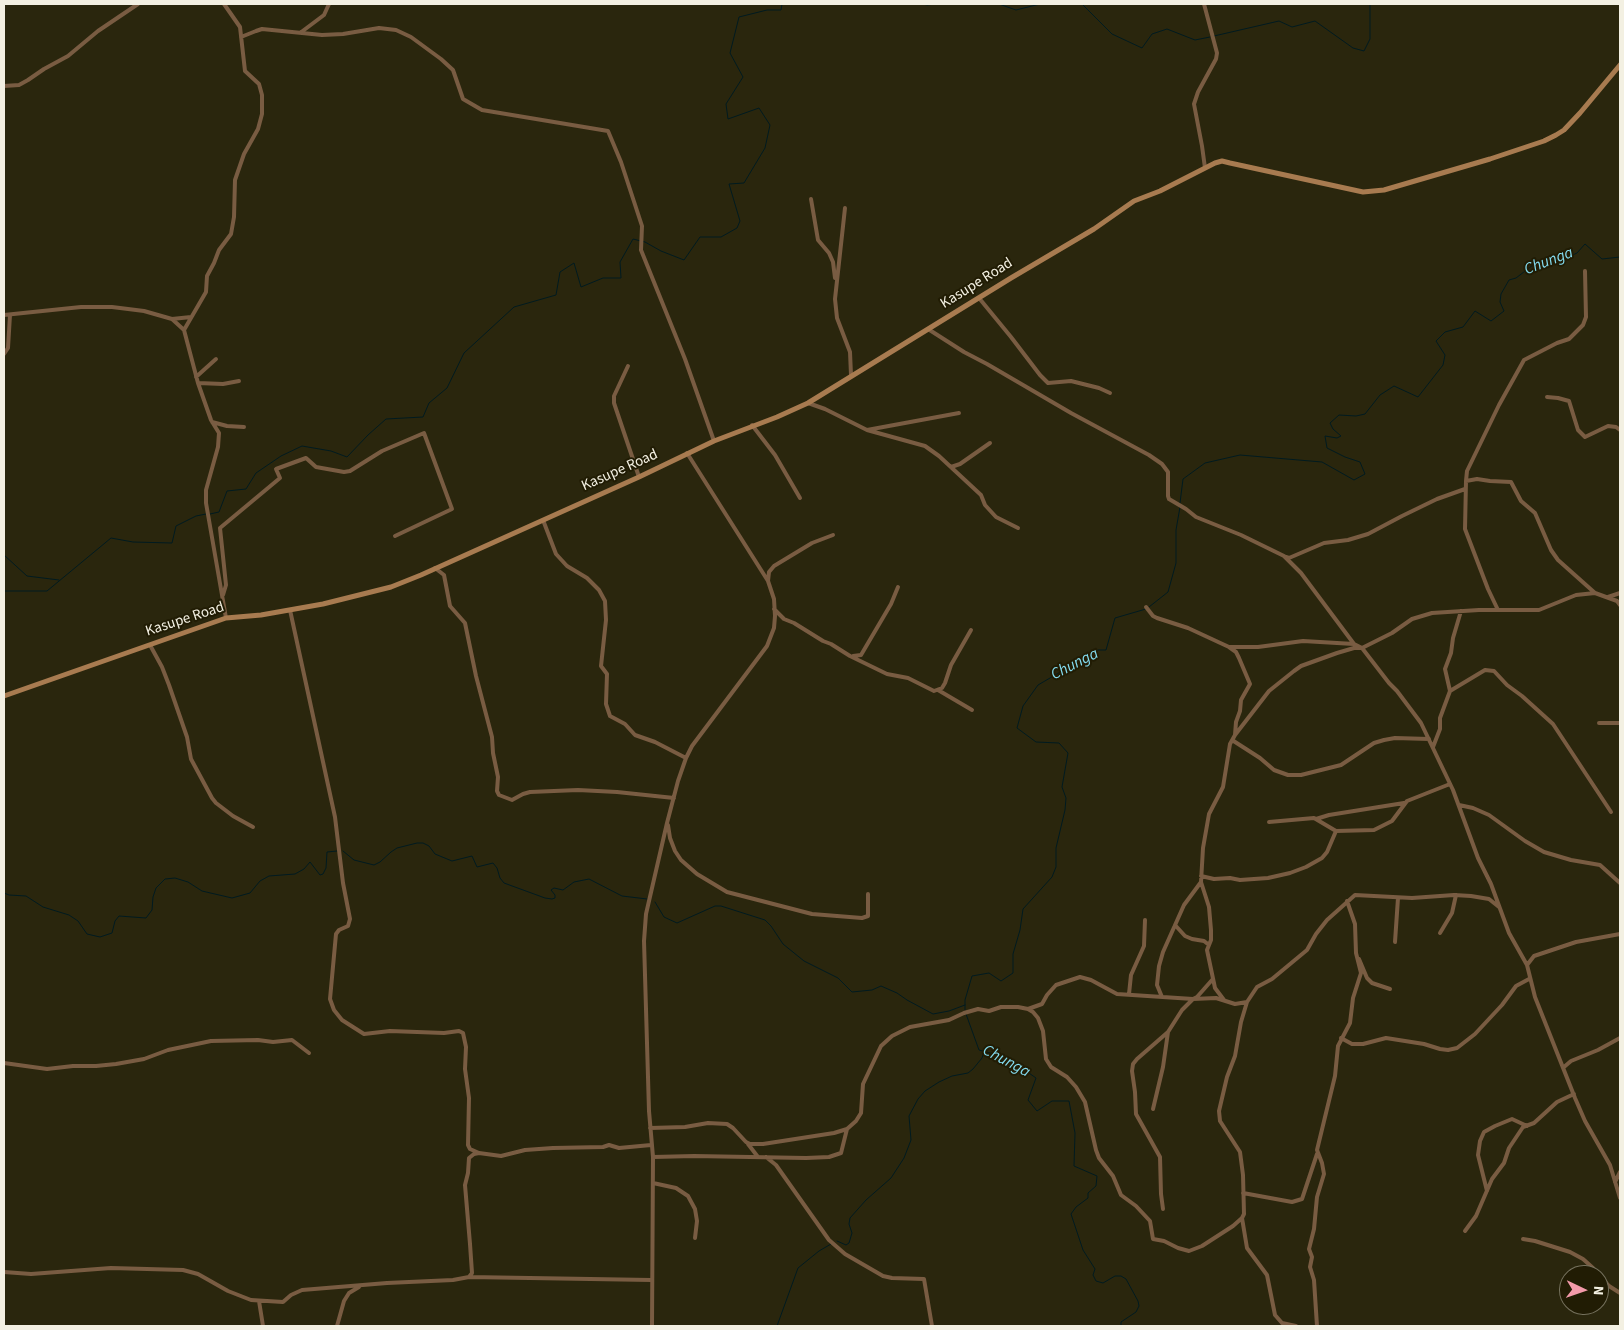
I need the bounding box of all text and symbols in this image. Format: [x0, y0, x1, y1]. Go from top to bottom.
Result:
water label: Chunga [1522, 244, 1576, 280]
street label: Kasupe Road [938, 255, 1016, 313]
street label: Kasupe Road [579, 446, 661, 496]
street label: Kasupe Road [143, 599, 227, 641]
water label: Chunga [1048, 645, 1102, 685]
water label: Chunga [979, 1042, 1033, 1082]
north arrow [1559, 1265, 1609, 1315]
text: N [1588, 1286, 1608, 1296]

